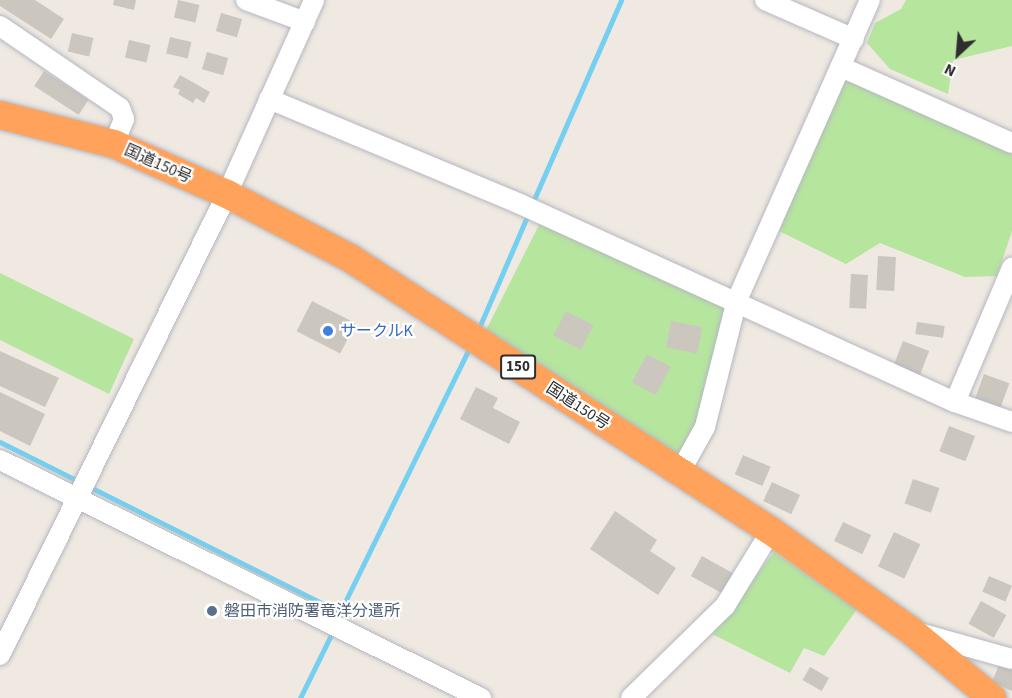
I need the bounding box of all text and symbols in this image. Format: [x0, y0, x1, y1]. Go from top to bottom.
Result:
north arrow [928, 24, 988, 84]
text: N [941, 58, 960, 82]
street label: 国道150号 [121, 141, 195, 187]
place label: サークルK [340, 321, 413, 341]
marker: サークルK [321, 324, 335, 338]
road number: 150 [500, 355, 536, 379]
street label: 国道150号 [543, 378, 613, 434]
place label: 磐田市消防署竜洋分遣所 [224, 601, 400, 621]
marker: 磐田市消防署竜洋分遣所 [205, 604, 219, 618]

